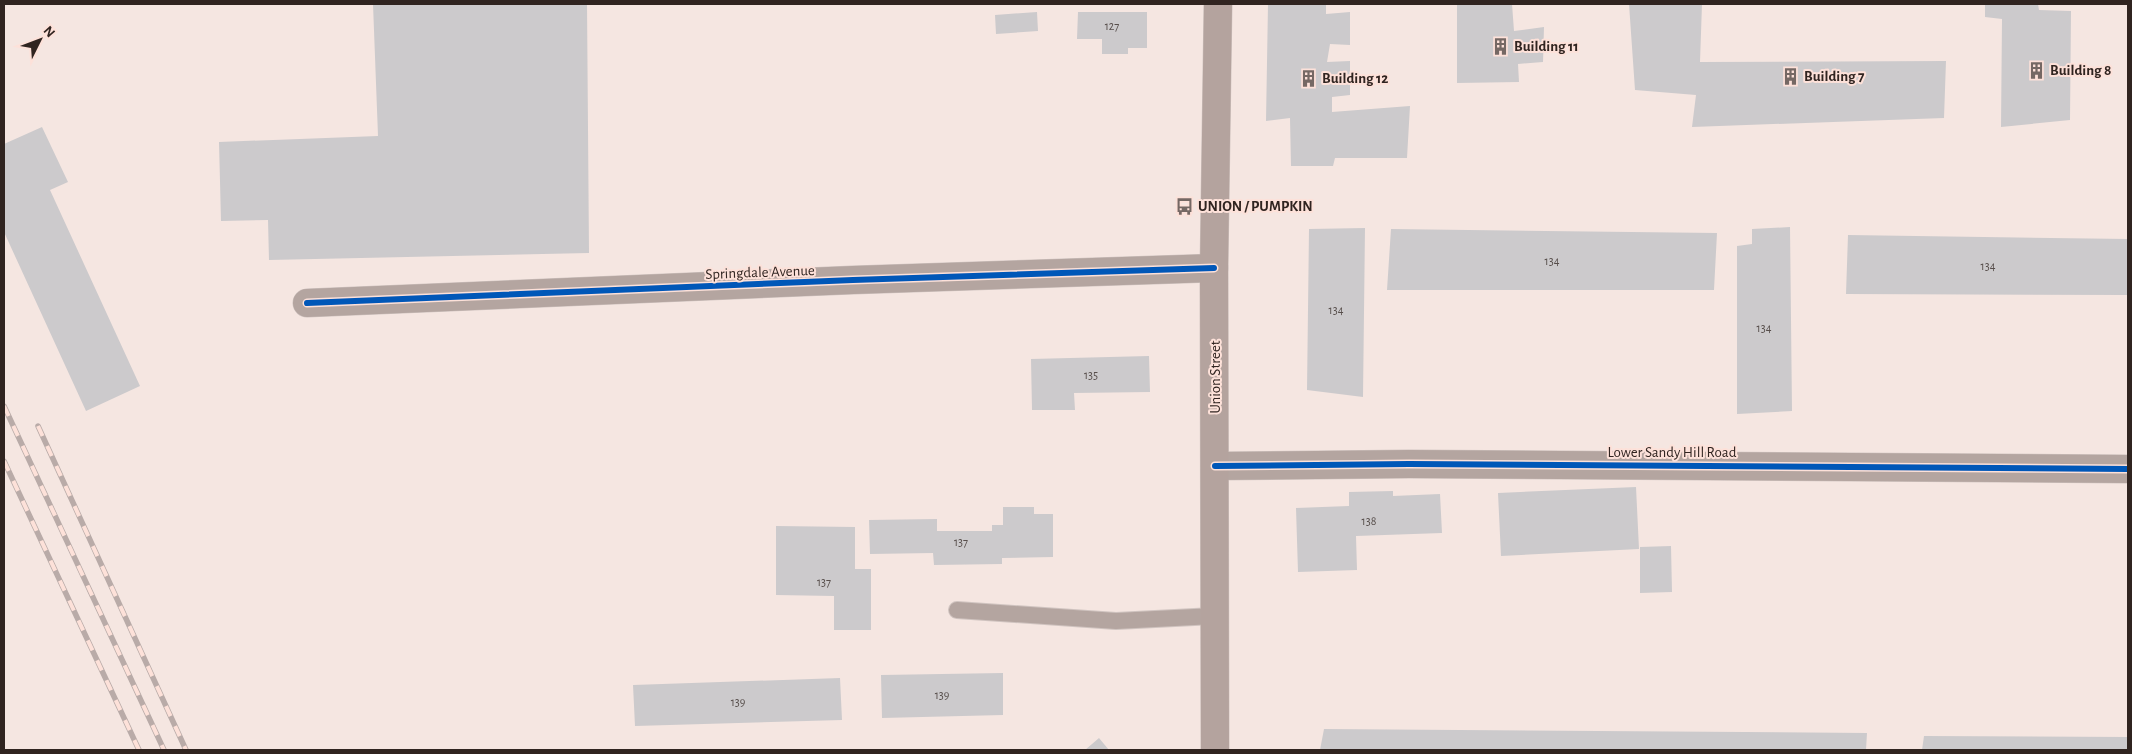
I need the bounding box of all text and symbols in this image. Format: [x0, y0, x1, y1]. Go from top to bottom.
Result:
north arrow [15, 15, 65, 65]
house number: 127 [1105, 20, 1119, 32]
text: N [40, 24, 57, 40]
building icon: Building 11 [1490, 36, 1510, 56]
place label: Building 11 [1514, 39, 1579, 54]
building icon: Building 8 [2026, 60, 2046, 80]
place label: Building 8 [2050, 63, 2111, 78]
building icon: Building 7 [1780, 66, 1800, 86]
building icon: Building 12 [1298, 68, 1318, 88]
place label: Building 7 [1804, 69, 1865, 84]
place label: Building 12 [1322, 71, 1388, 86]
bus stop icon: UNION / PUMPKIN [1174, 196, 1194, 216]
place label: UNION / PUMPKIN [1198, 199, 1313, 214]
house number: 134 [1545, 255, 1560, 267]
house number: 134 [1981, 260, 1996, 272]
street label: Springdale Avenue [705, 263, 815, 282]
house number: 134 [1329, 304, 1344, 316]
house number: 134 [1757, 322, 1772, 334]
street label: Union Street [1208, 340, 1223, 414]
house number: 135 [1084, 369, 1098, 381]
street label: Lower Sandy Hill Road [1608, 445, 1737, 460]
house number: 138 [1362, 515, 1377, 527]
house number: 137 [954, 536, 968, 548]
house number: 137 [817, 576, 831, 588]
house number: 139 [935, 689, 950, 701]
house number: 139 [731, 696, 746, 708]

